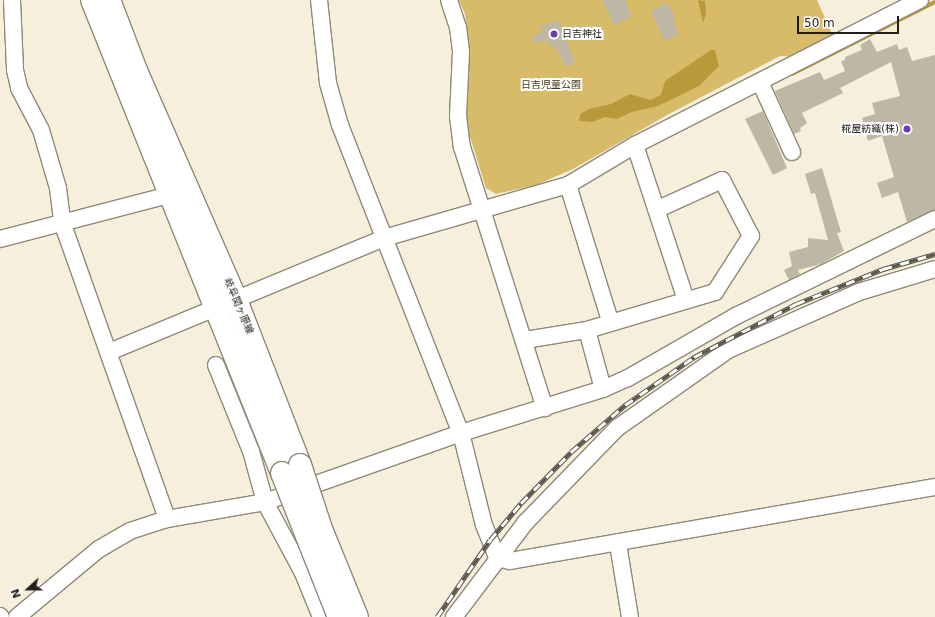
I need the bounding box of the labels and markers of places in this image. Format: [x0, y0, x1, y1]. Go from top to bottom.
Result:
place label: 日吉神社 [562, 28, 602, 40]
marker: 日吉神社 [549, 29, 559, 39]
place label: 糀屋紡織(株) [841, 123, 899, 135]
marker: 糀屋紡織(株) [902, 124, 912, 134]

